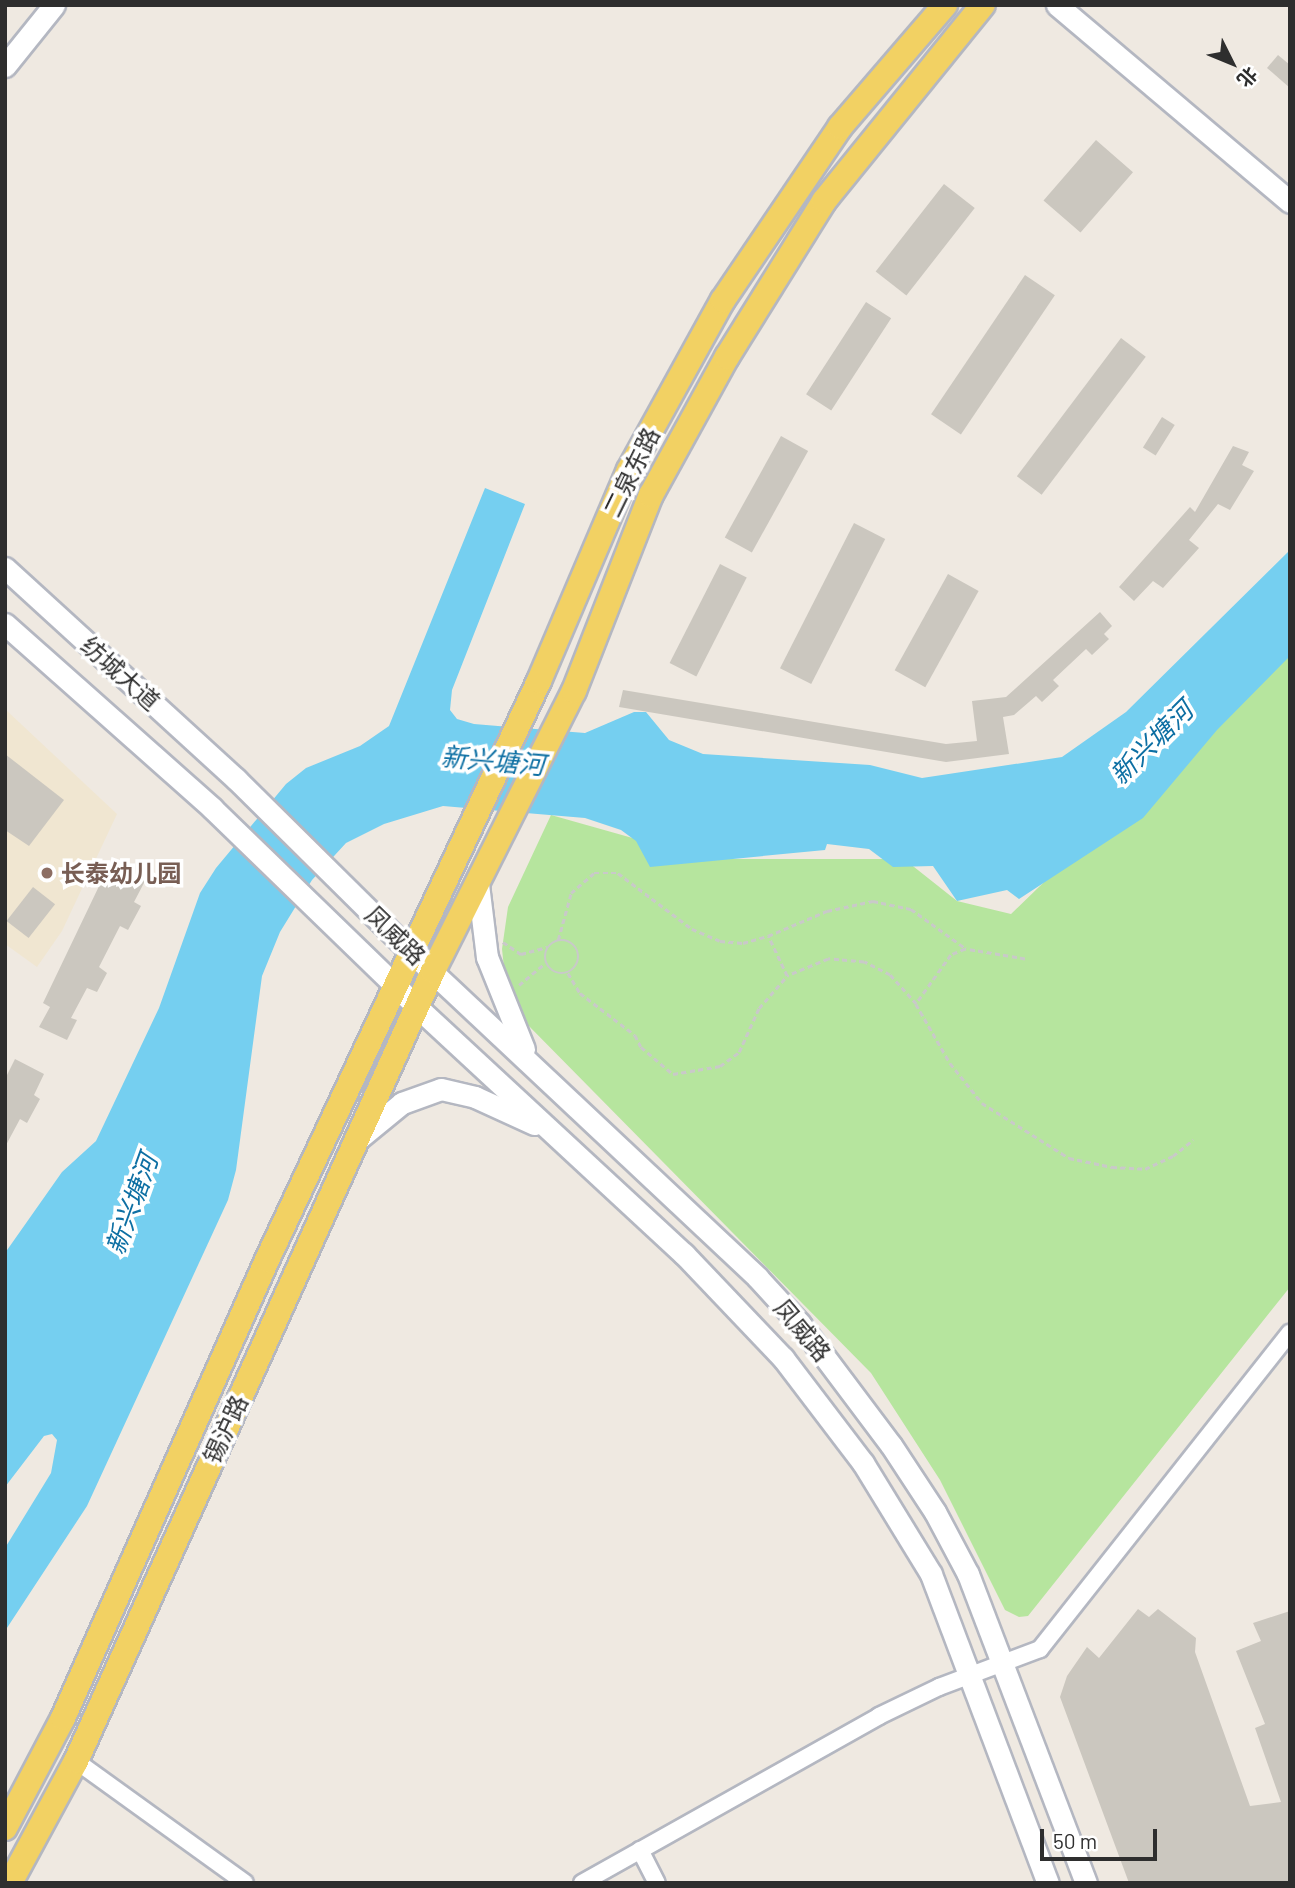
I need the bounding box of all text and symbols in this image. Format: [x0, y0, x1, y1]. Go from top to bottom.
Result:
north arrow [1197, 28, 1267, 98]
text: 北 [1233, 63, 1263, 92]
street label: 二泉东路 [597, 423, 665, 521]
street label: 纺城大道 [76, 630, 166, 716]
water label: 新兴塘河 [1103, 694, 1199, 790]
water label: 新兴塘河 [440, 740, 546, 780]
place label: 长泰幼儿园 [61, 859, 181, 887]
marker: 长泰幼儿园 [39, 865, 55, 881]
street label: 凤威路 [360, 900, 432, 970]
water label: 新兴塘河 [99, 1150, 163, 1258]
street label: 凤威路 [769, 1293, 837, 1367]
street label: 锡沪路 [197, 1390, 253, 1468]
scale bar [1043, 1814, 1160, 1858]
text: 50 m [1053, 1828, 1097, 1853]

